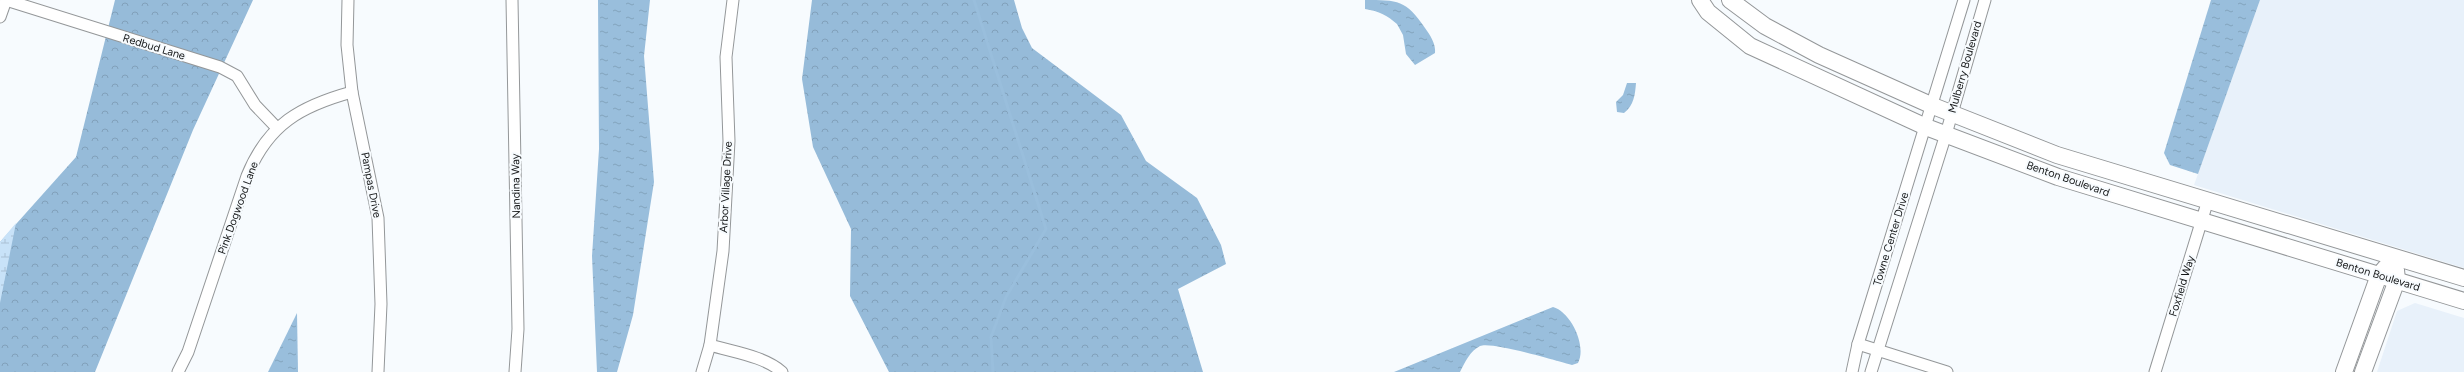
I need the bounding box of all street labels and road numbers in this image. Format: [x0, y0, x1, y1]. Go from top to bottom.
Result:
street label: Mulberry Boulevard [1946, 19, 1984, 115]
street label: Redbud Lane [121, 31, 187, 63]
street label: Arbor Village Drive [717, 141, 735, 233]
street label: Pampas Drive [358, 151, 384, 219]
street label: Nandina Way [509, 153, 523, 219]
street label: Benton Boulevard [2025, 159, 2111, 199]
street label: Pink Dogwood Lane [215, 160, 261, 256]
street label: Towne Center Drive [1871, 191, 1911, 287]
street label: Foxfield Way [2167, 254, 2197, 318]
street label: Benton Boulevard [2334, 256, 2422, 294]

